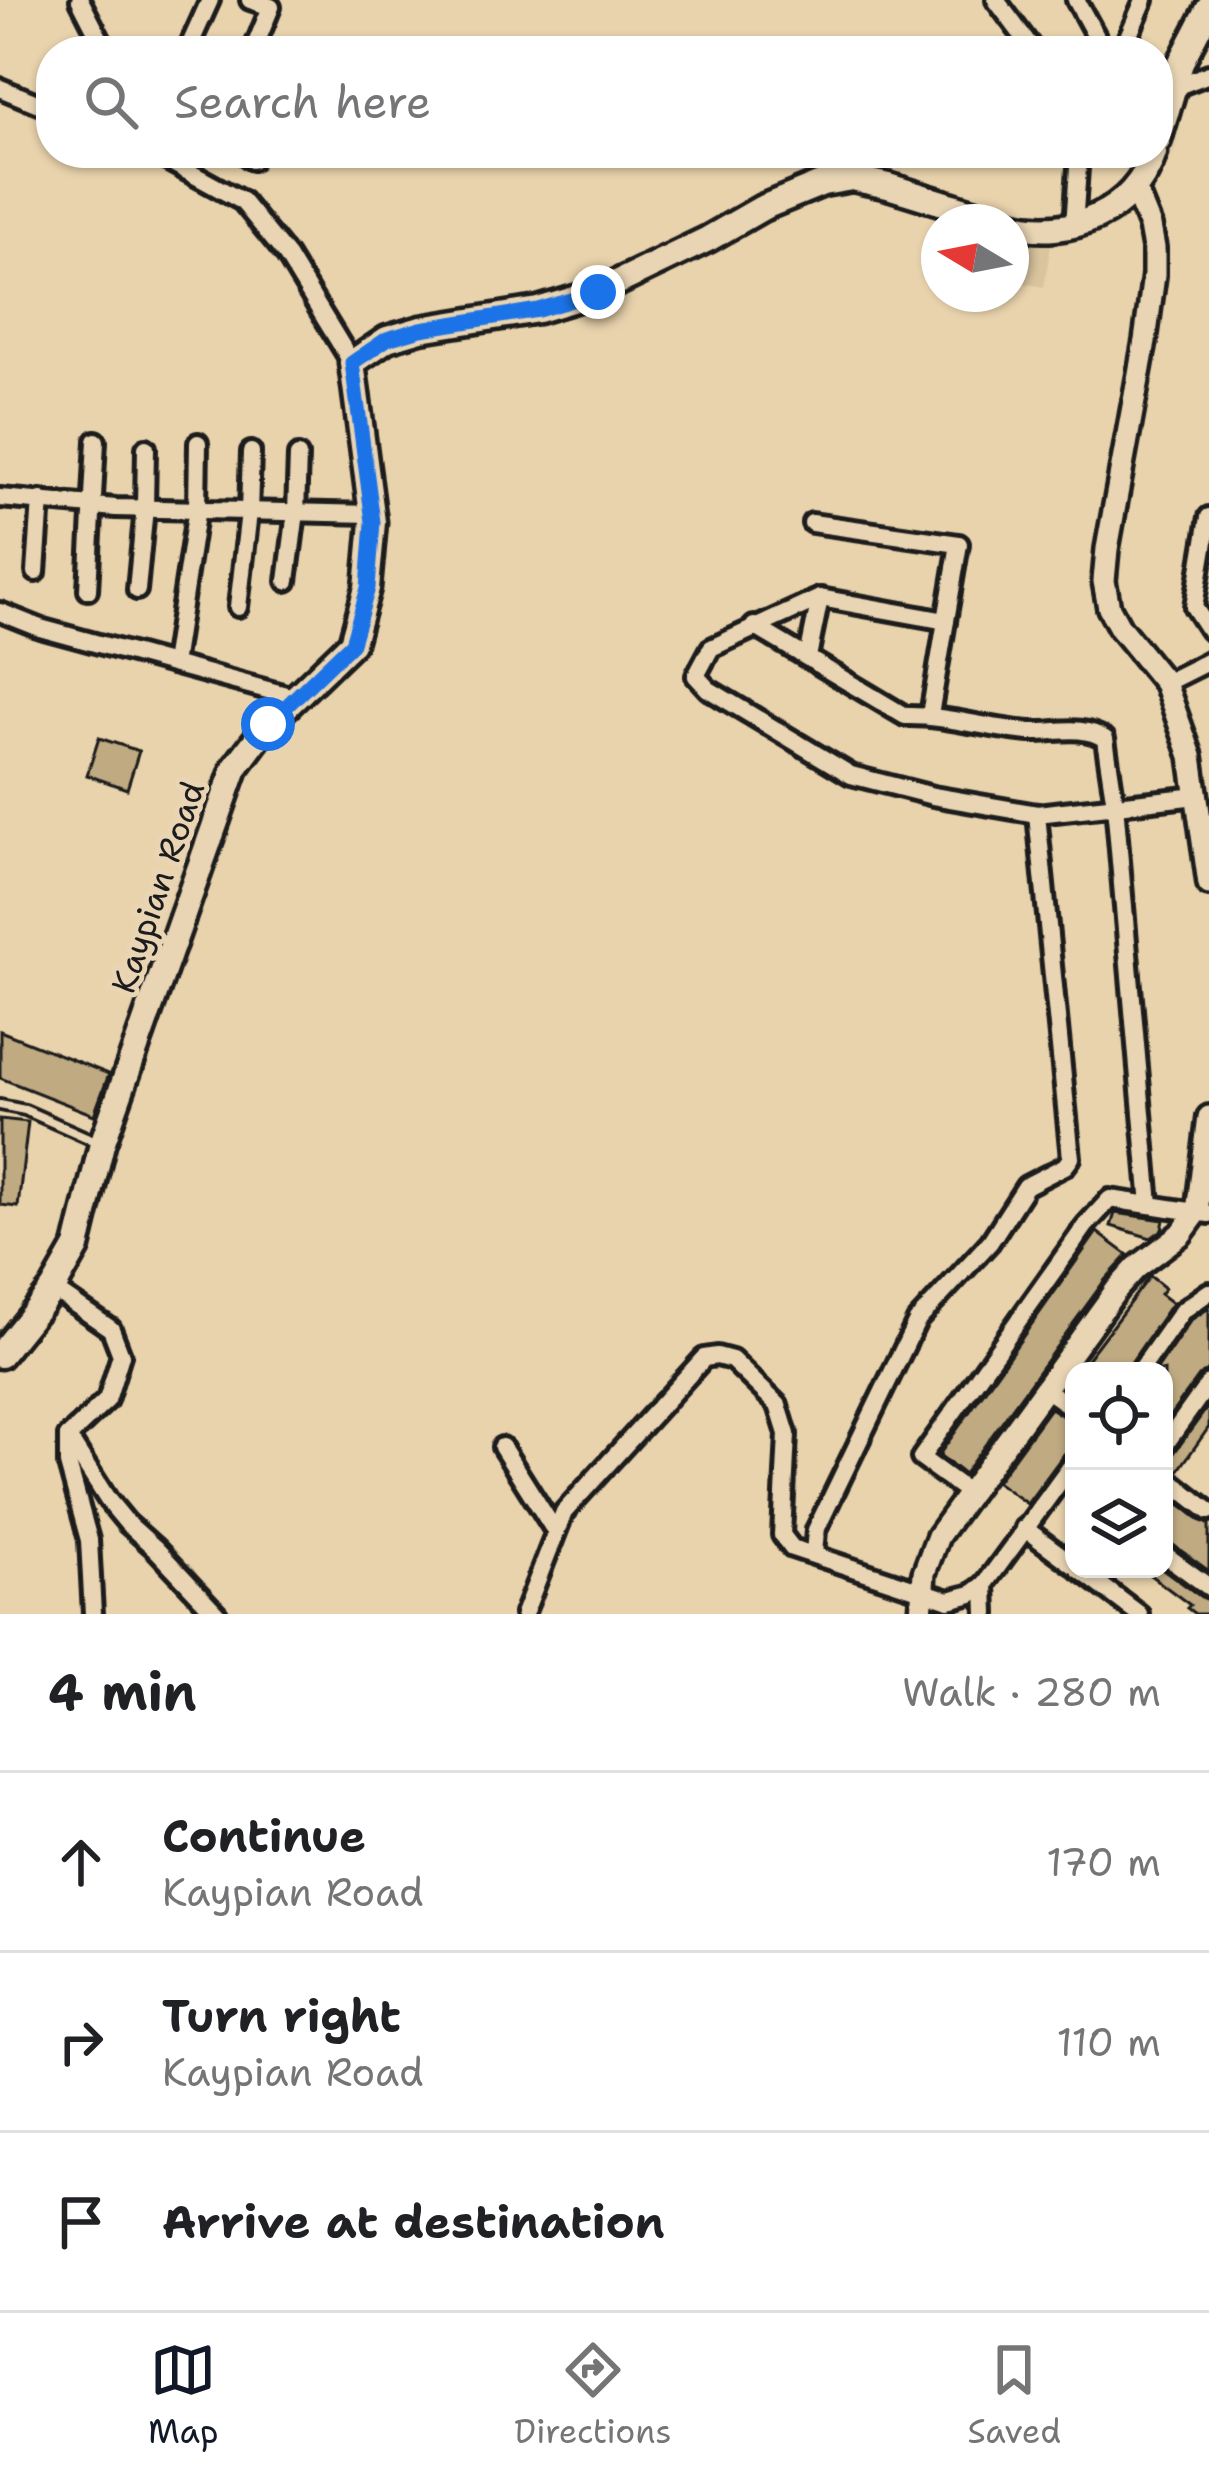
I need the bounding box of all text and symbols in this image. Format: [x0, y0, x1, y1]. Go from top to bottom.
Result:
search box [36, 36, 1173, 168]
icon: search [78, 69, 144, 135]
text: Search here [174, 72, 431, 132]
north arrow [921, 204, 1029, 312]
route end [571, 265, 625, 319]
route start [241, 697, 295, 751]
street label: Kaypian Road [101, 775, 215, 999]
map controls [1065, 1362, 1173, 1578]
button: locate [1065, 1362, 1173, 1470]
button: layers [1065, 1470, 1173, 1578]
text: 4 min [48, 1658, 197, 1726]
text: Walk · 280 m [902, 1666, 1161, 1718]
text: Continue [162, 1806, 366, 1866]
icon: ahead [48, 1829, 114, 1895]
text: 170 m [1046, 1836, 1161, 1888]
text: Kaypian Road [162, 1866, 424, 1918]
text: Turn right [162, 1986, 401, 2046]
icon: right [48, 2009, 114, 2075]
text: 110 m [1057, 2016, 1161, 2068]
text: Kaypian Road [162, 2046, 424, 2098]
icon: arrive [48, 2189, 114, 2255]
text: Arrive at destination [162, 2192, 665, 2252]
tab: Map [148, 2337, 219, 2454]
tab: Directions [514, 2337, 672, 2454]
tab: Saved [967, 2337, 1061, 2454]

